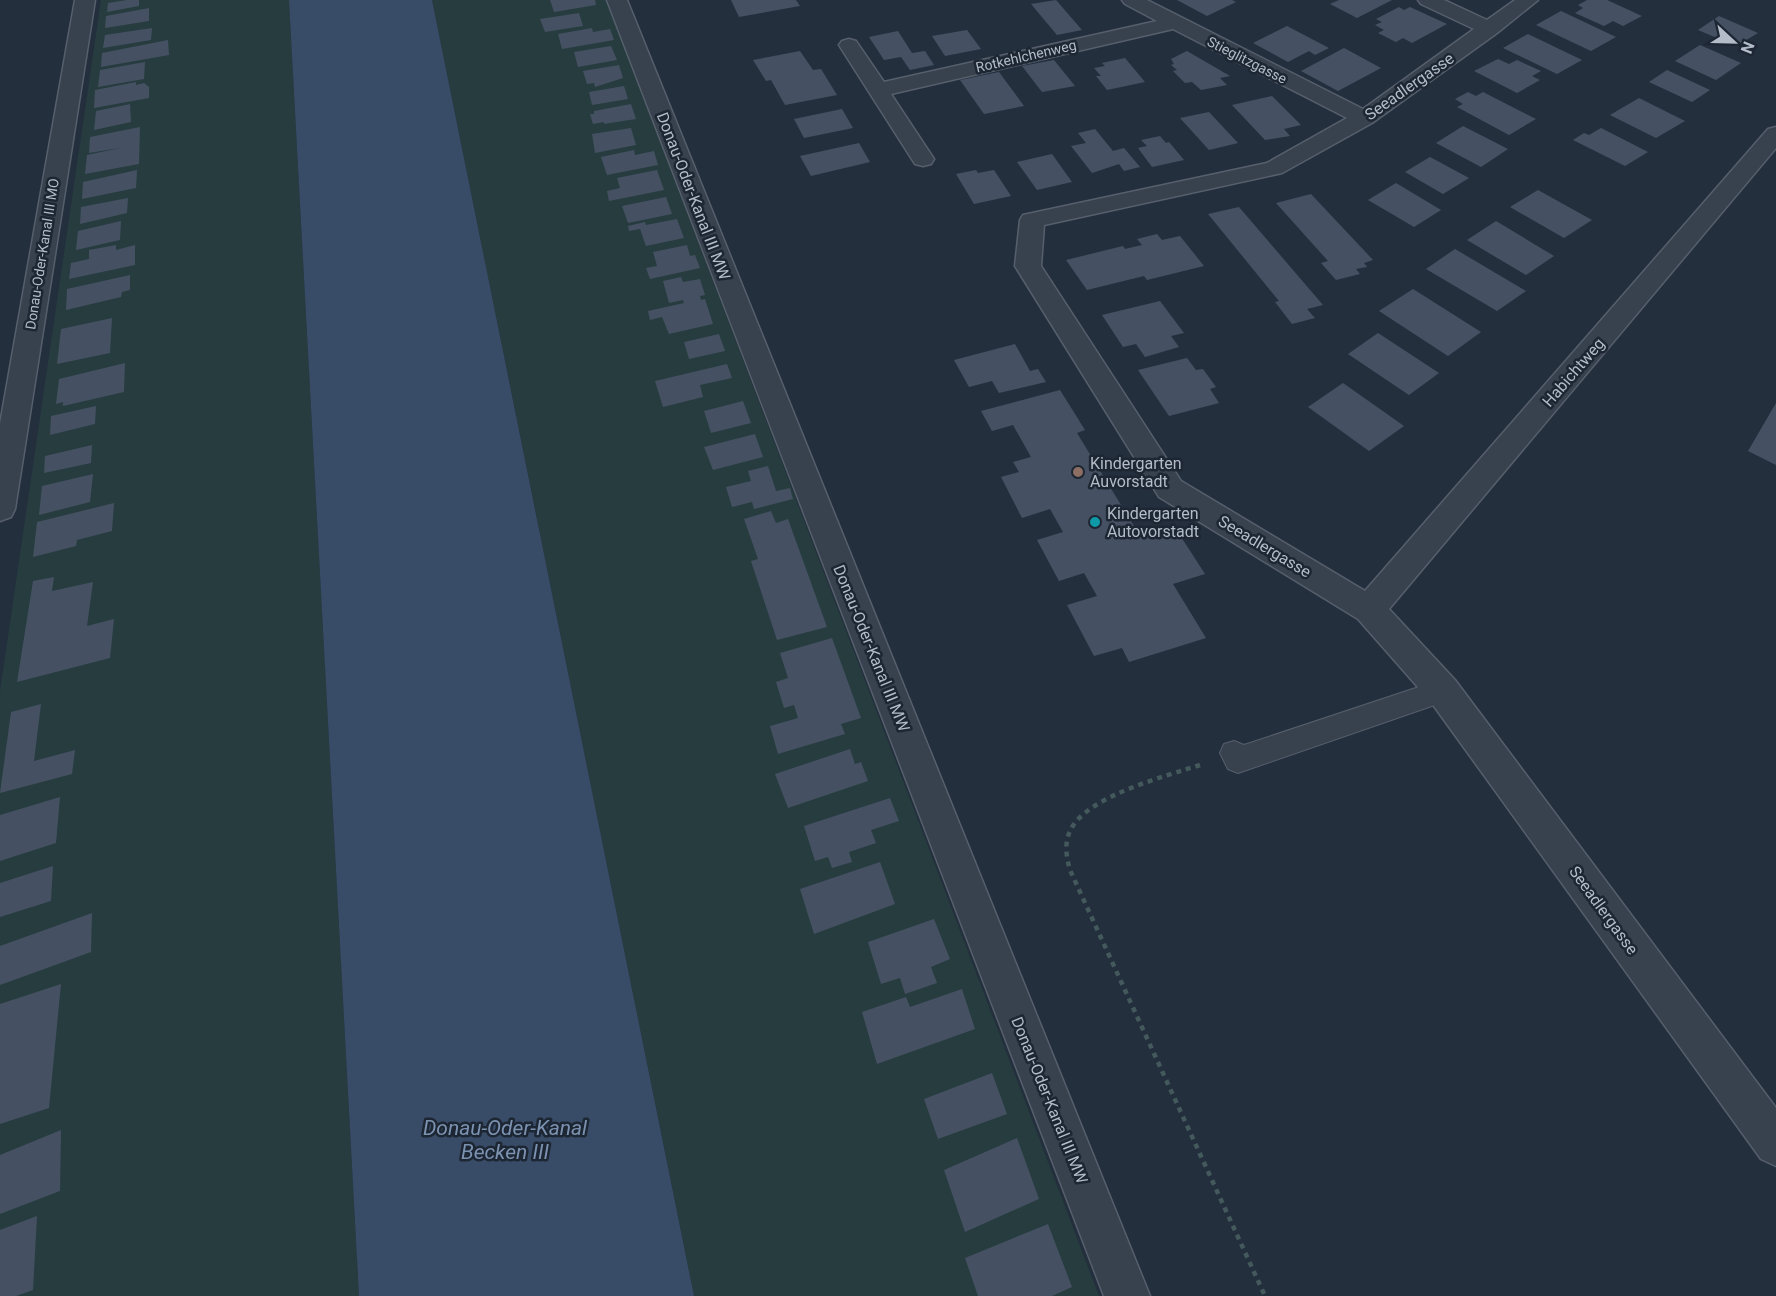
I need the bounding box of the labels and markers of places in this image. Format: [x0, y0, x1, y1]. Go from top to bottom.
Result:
place label: Kindergarten Auvorstadt [1090, 454, 1182, 491]
marker: Kindergarten Auvorstadt [1071, 465, 1085, 479]
place label: Kindergarten Autovorstadt [1107, 504, 1199, 541]
marker: Kindergarten Autovorstadt [1088, 515, 1102, 529]

